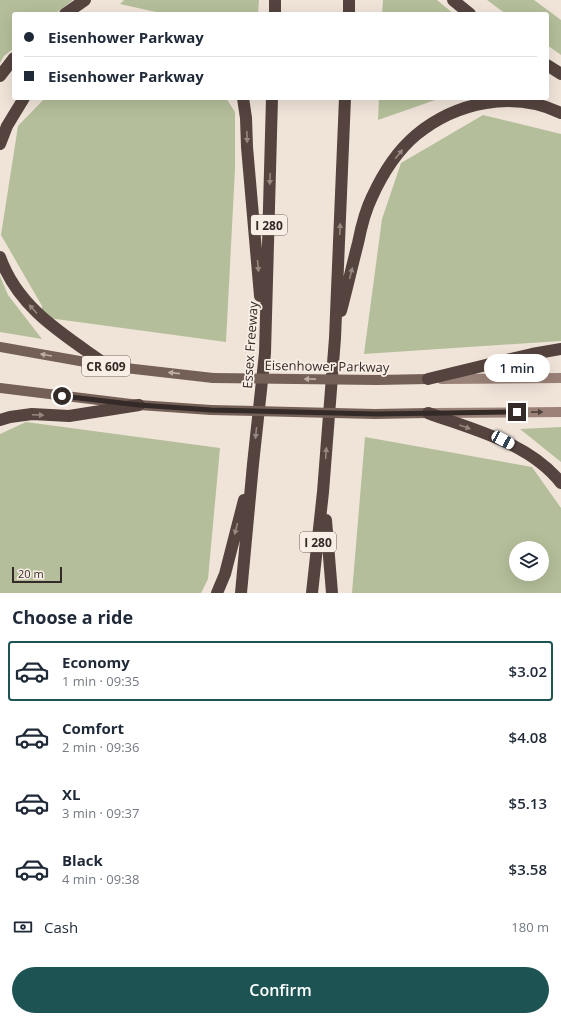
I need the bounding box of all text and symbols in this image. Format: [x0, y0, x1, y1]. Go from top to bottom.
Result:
text: Eisenhower Parkway [48, 27, 204, 47]
text: Eisenhower Parkway [48, 66, 204, 86]
one-way arrow [243, 131, 250, 143]
one-way arrow [395, 148, 403, 159]
one-way arrow [267, 173, 273, 186]
road number: I 280 [251, 215, 287, 235]
one-way arrow [336, 223, 343, 235]
one-way arrow [254, 260, 261, 272]
one-way arrow [348, 267, 354, 279]
street label: Essex Freeway [238, 300, 262, 389]
one-way arrow [28, 303, 37, 314]
one-way arrow [40, 352, 52, 358]
callout: 1 min [484, 354, 550, 382]
road number: CR 609 [82, 356, 130, 376]
street label: Eisenhower Parkway [264, 356, 390, 376]
text: 1 min [499, 359, 535, 377]
one-way arrow [168, 370, 180, 377]
one-way arrow [303, 376, 316, 382]
route start [53, 387, 71, 405]
route end [508, 403, 526, 421]
one-way arrow [531, 409, 544, 415]
one-way arrow [32, 411, 44, 418]
one-way arrow [459, 424, 471, 430]
one-way arrow [253, 427, 259, 439]
car [490, 429, 516, 451]
one-way arrow [323, 447, 330, 459]
one-way arrow [233, 523, 239, 535]
road number: I 280 [300, 532, 336, 552]
map controls [509, 541, 549, 581]
button: layers [509, 541, 549, 581]
scale bar [12, 565, 62, 584]
text: 20 m [18, 566, 44, 581]
text: Choose a ride [12, 605, 133, 629]
text: Economy [62, 652, 130, 672]
icon: car [14, 653, 50, 689]
text: $3.02 [509, 661, 547, 681]
text: 1 min · 09:35 [62, 672, 139, 690]
text: Comfort [62, 718, 124, 738]
icon: car [14, 719, 50, 755]
text: $4.08 [509, 727, 547, 747]
text: 2 min · 09:36 [62, 738, 139, 756]
text: XL [62, 784, 80, 804]
icon: car [14, 785, 50, 821]
text: $5.13 [509, 793, 547, 813]
text: 3 min · 09:37 [62, 804, 139, 822]
text: Black [62, 850, 103, 870]
icon: car [14, 851, 50, 887]
text: $3.58 [509, 859, 547, 879]
text: 4 min · 09:38 [62, 870, 139, 888]
icon: cash [12, 916, 34, 938]
text: Cash [44, 917, 78, 937]
text: 180 m [511, 918, 549, 936]
button: Confirm [12, 967, 549, 1013]

